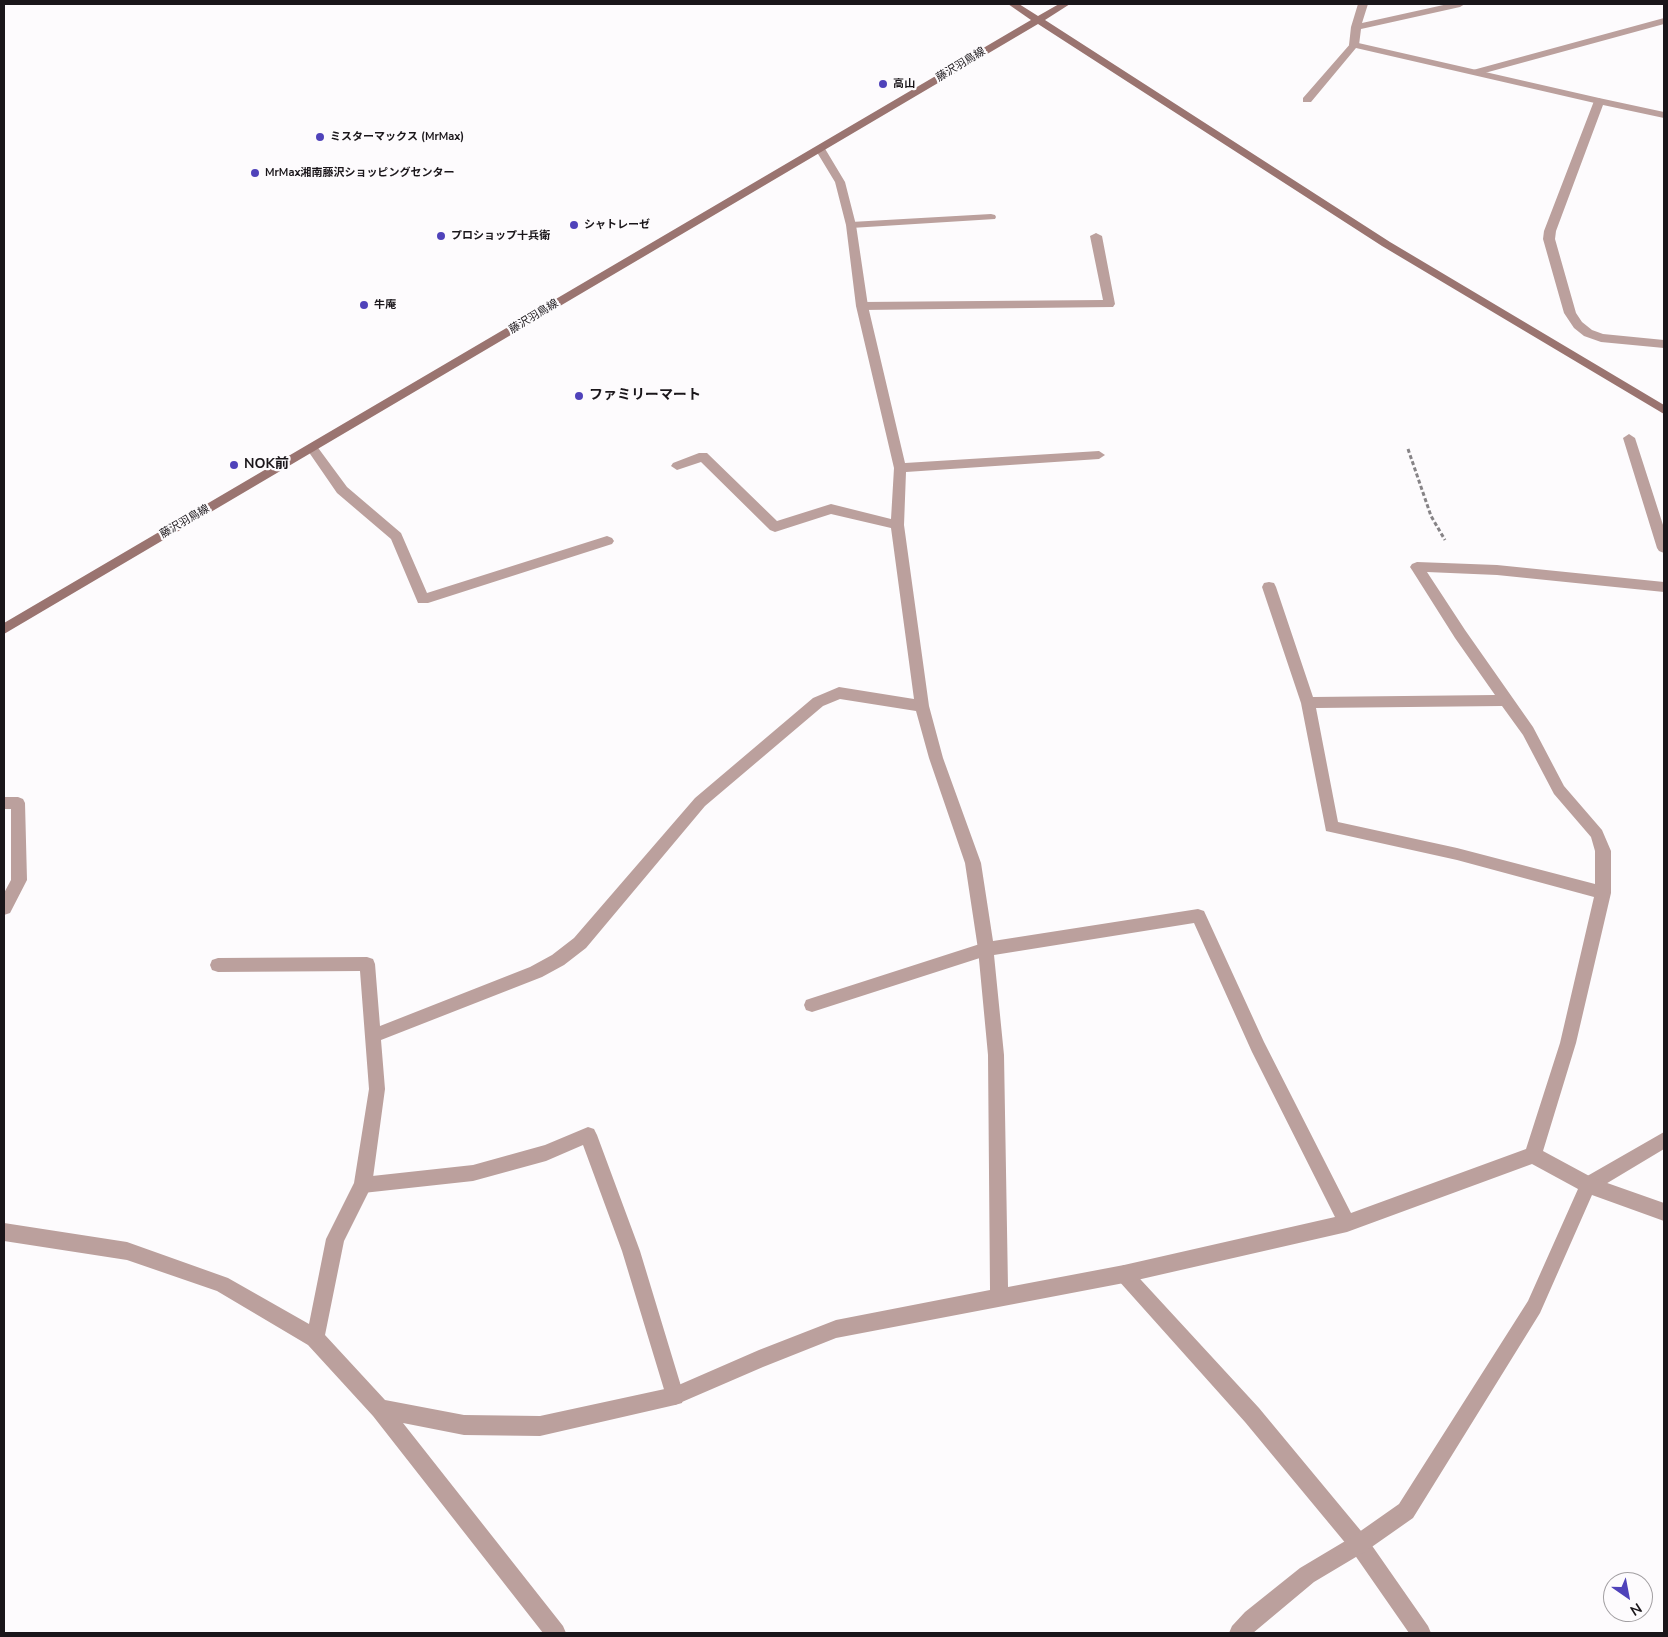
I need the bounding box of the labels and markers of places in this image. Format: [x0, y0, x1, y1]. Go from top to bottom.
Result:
place label: 高山 [893, 77, 915, 91]
marker: 高山 [877, 78, 889, 90]
place label: ミスターマックス (MrMax) [330, 130, 464, 144]
marker: ミスターマックス (MrMax) [314, 131, 326, 143]
place label: MrMax湘南藤沢ショッピングセンター [265, 166, 454, 180]
marker: MrMax湘南藤沢ショッピングセンター [249, 167, 261, 179]
place label: シャトレーゼ [584, 218, 650, 232]
marker: シャトレーゼ [568, 219, 580, 231]
place label: プロショップ十兵衛 [451, 229, 550, 243]
marker: プロショップ十兵衛 [435, 230, 447, 242]
place label: 牛庵 [374, 298, 396, 312]
marker: 牛庵 [358, 299, 370, 311]
place label: ファミリーマート [589, 388, 701, 404]
marker: ファミリーマート [573, 390, 585, 402]
place label: NOK前 [244, 457, 289, 473]
marker: NOK前 [228, 459, 240, 471]

